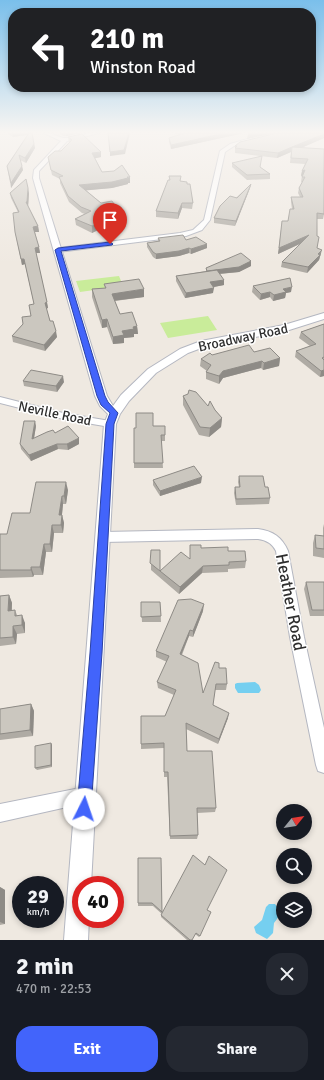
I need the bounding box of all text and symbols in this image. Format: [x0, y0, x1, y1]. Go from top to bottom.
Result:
text: 210 m [90, 22, 164, 56]
icon: left [24, 24, 76, 76]
text: Winston Road [90, 56, 196, 78]
pin [93, 203, 127, 244]
icon: arrive [99, 209, 121, 231]
street label: Broadway Road [197, 320, 290, 355]
street label: Neville Road [17, 397, 93, 430]
street label: Heather Road [271, 552, 310, 652]
position arrow [63, 788, 105, 830]
north arrow [276, 804, 312, 840]
map controls [276, 804, 312, 928]
button: search [276, 848, 312, 884]
speed limit sign: 40 [72, 876, 124, 928]
text: 29 [27, 884, 49, 909]
button: layers [276, 892, 312, 928]
text: km/h [27, 906, 49, 918]
text: 2 min [16, 951, 74, 981]
button: close [266, 953, 308, 995]
text: 470 m · 22:53 [16, 981, 92, 997]
button: Exit [16, 1026, 158, 1072]
button: Share [166, 1026, 308, 1072]

